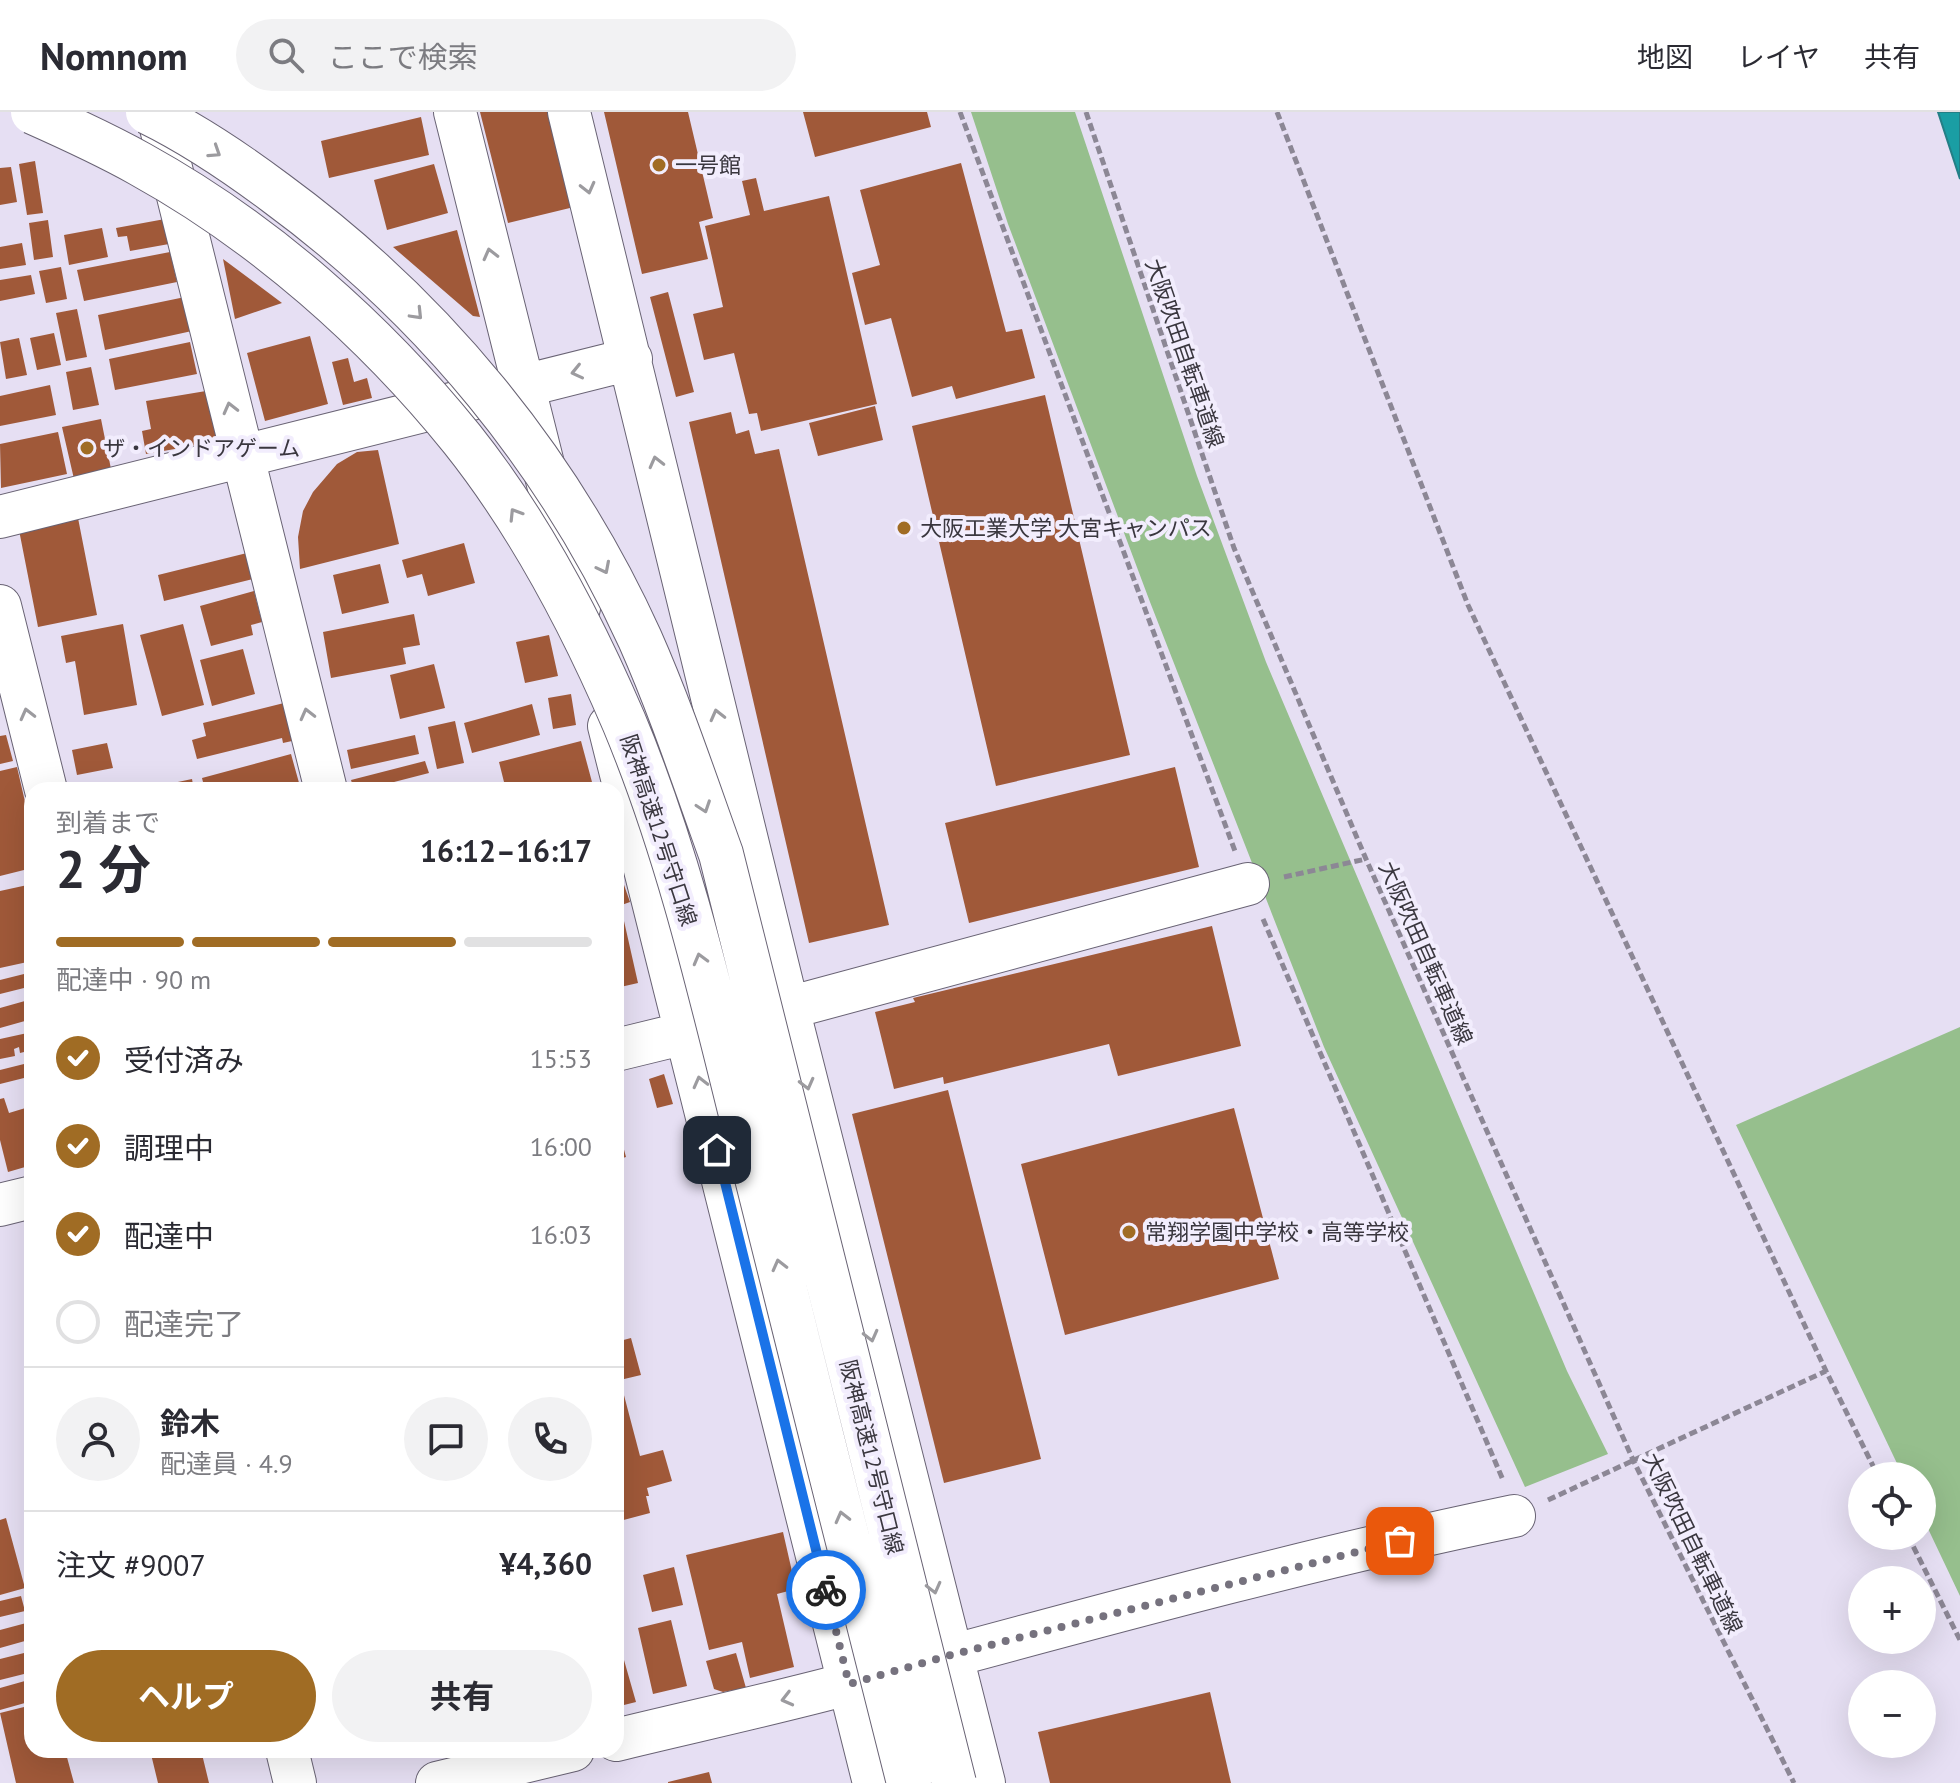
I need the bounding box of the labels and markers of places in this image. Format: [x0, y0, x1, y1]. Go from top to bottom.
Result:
place label: 一号館 [675, 151, 741, 179]
marker: 一号館 [650, 156, 668, 174]
place label: ザ・インドアゲーム [103, 434, 300, 462]
marker: ザ・インドアゲーム [78, 439, 96, 457]
place label: 大阪工業大学 大宮キャンパス [920, 514, 1212, 542]
marker: 大阪工業大学 大宮キャンパス [895, 519, 913, 537]
pin [683, 1116, 751, 1184]
place label: 常翔学園中学校・高等学校 [1145, 1218, 1409, 1246]
marker: 常翔学園中学校・高等学校 [1120, 1223, 1138, 1241]
pin [1366, 1507, 1434, 1575]

